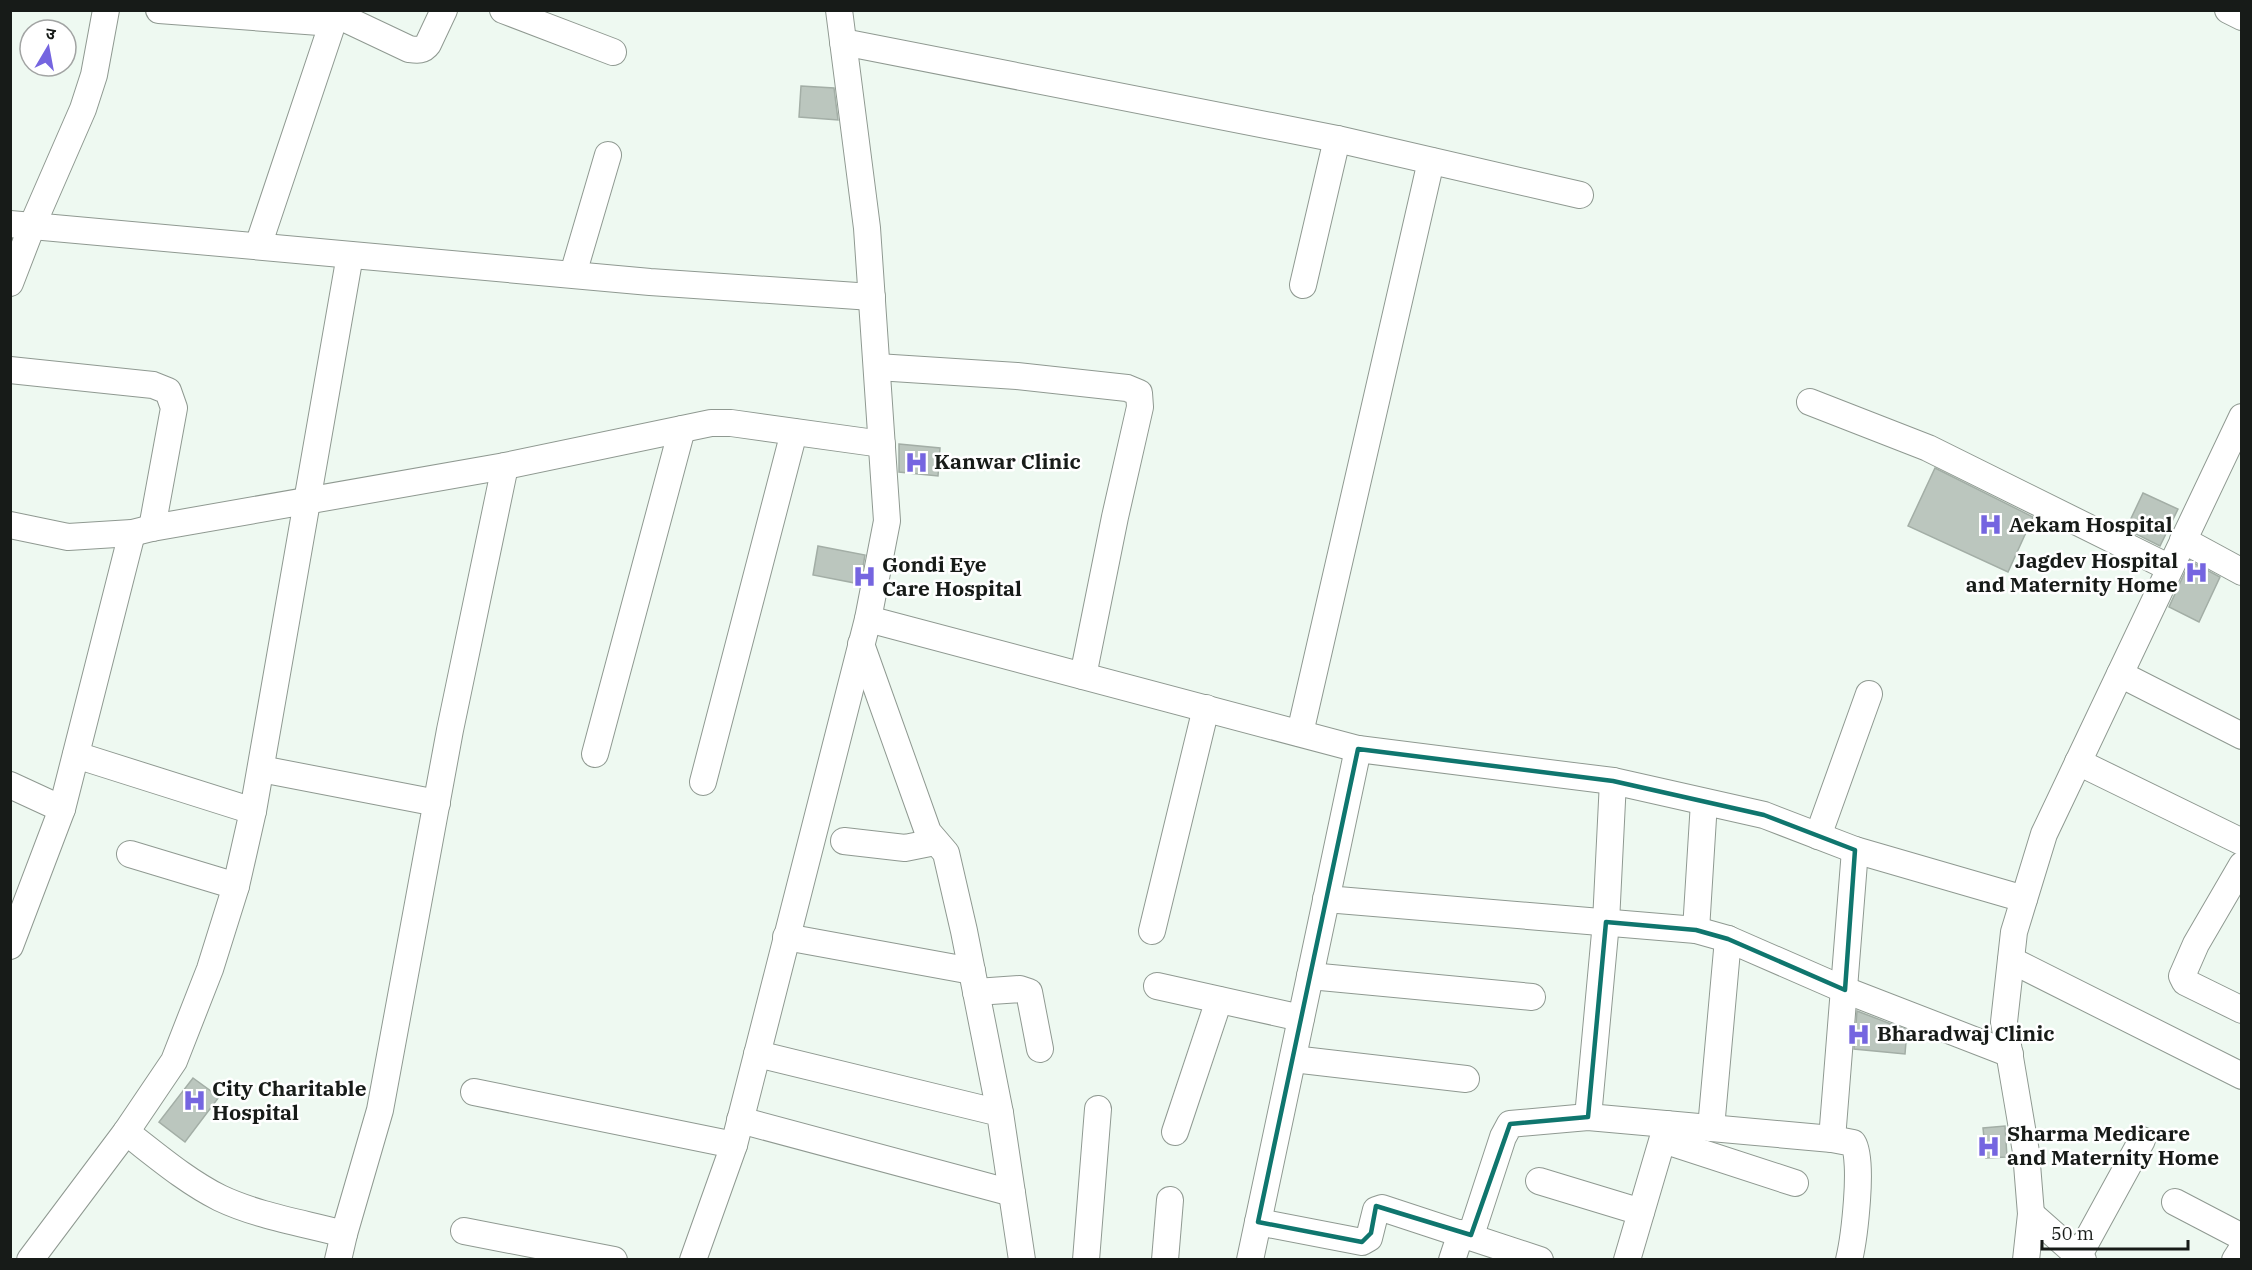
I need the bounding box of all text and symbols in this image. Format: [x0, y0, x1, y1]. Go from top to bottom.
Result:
north arrow [18, 18, 78, 78]
text: उ [44, 23, 58, 44]
place label: Kanwar Clinic [934, 447, 1081, 475]
hospital icon: Kanwar Clinic [903, 449, 929, 475]
place label: Aekam Hospital [2009, 510, 2173, 538]
hospital icon: Aekam Hospital [1978, 512, 2004, 538]
place label: Jagdev Hospital and Maternity Home [1966, 546, 2178, 598]
place label: Gondi Eye Care Hospital [882, 550, 1022, 602]
hospital icon: Jagdev Hospital and Maternity Home [2183, 560, 2209, 586]
hospital icon: Gondi Eye Care Hospital [851, 564, 877, 590]
place label: Bharadwaj Clinic [1877, 1019, 2055, 1047]
hospital icon: Bharadwaj Clinic [1846, 1021, 1872, 1047]
place label: City Charitable Hospital [212, 1074, 367, 1126]
hospital icon: City Charitable Hospital [181, 1088, 207, 1114]
place label: Sharma Medicare and Maternity Home [2007, 1119, 2219, 1171]
hospital icon: Sharma Medicare and Maternity Home [1976, 1133, 2002, 1159]
scale bar [2042, 1213, 2188, 1251]
text: 50 m [2051, 1222, 2094, 1245]

